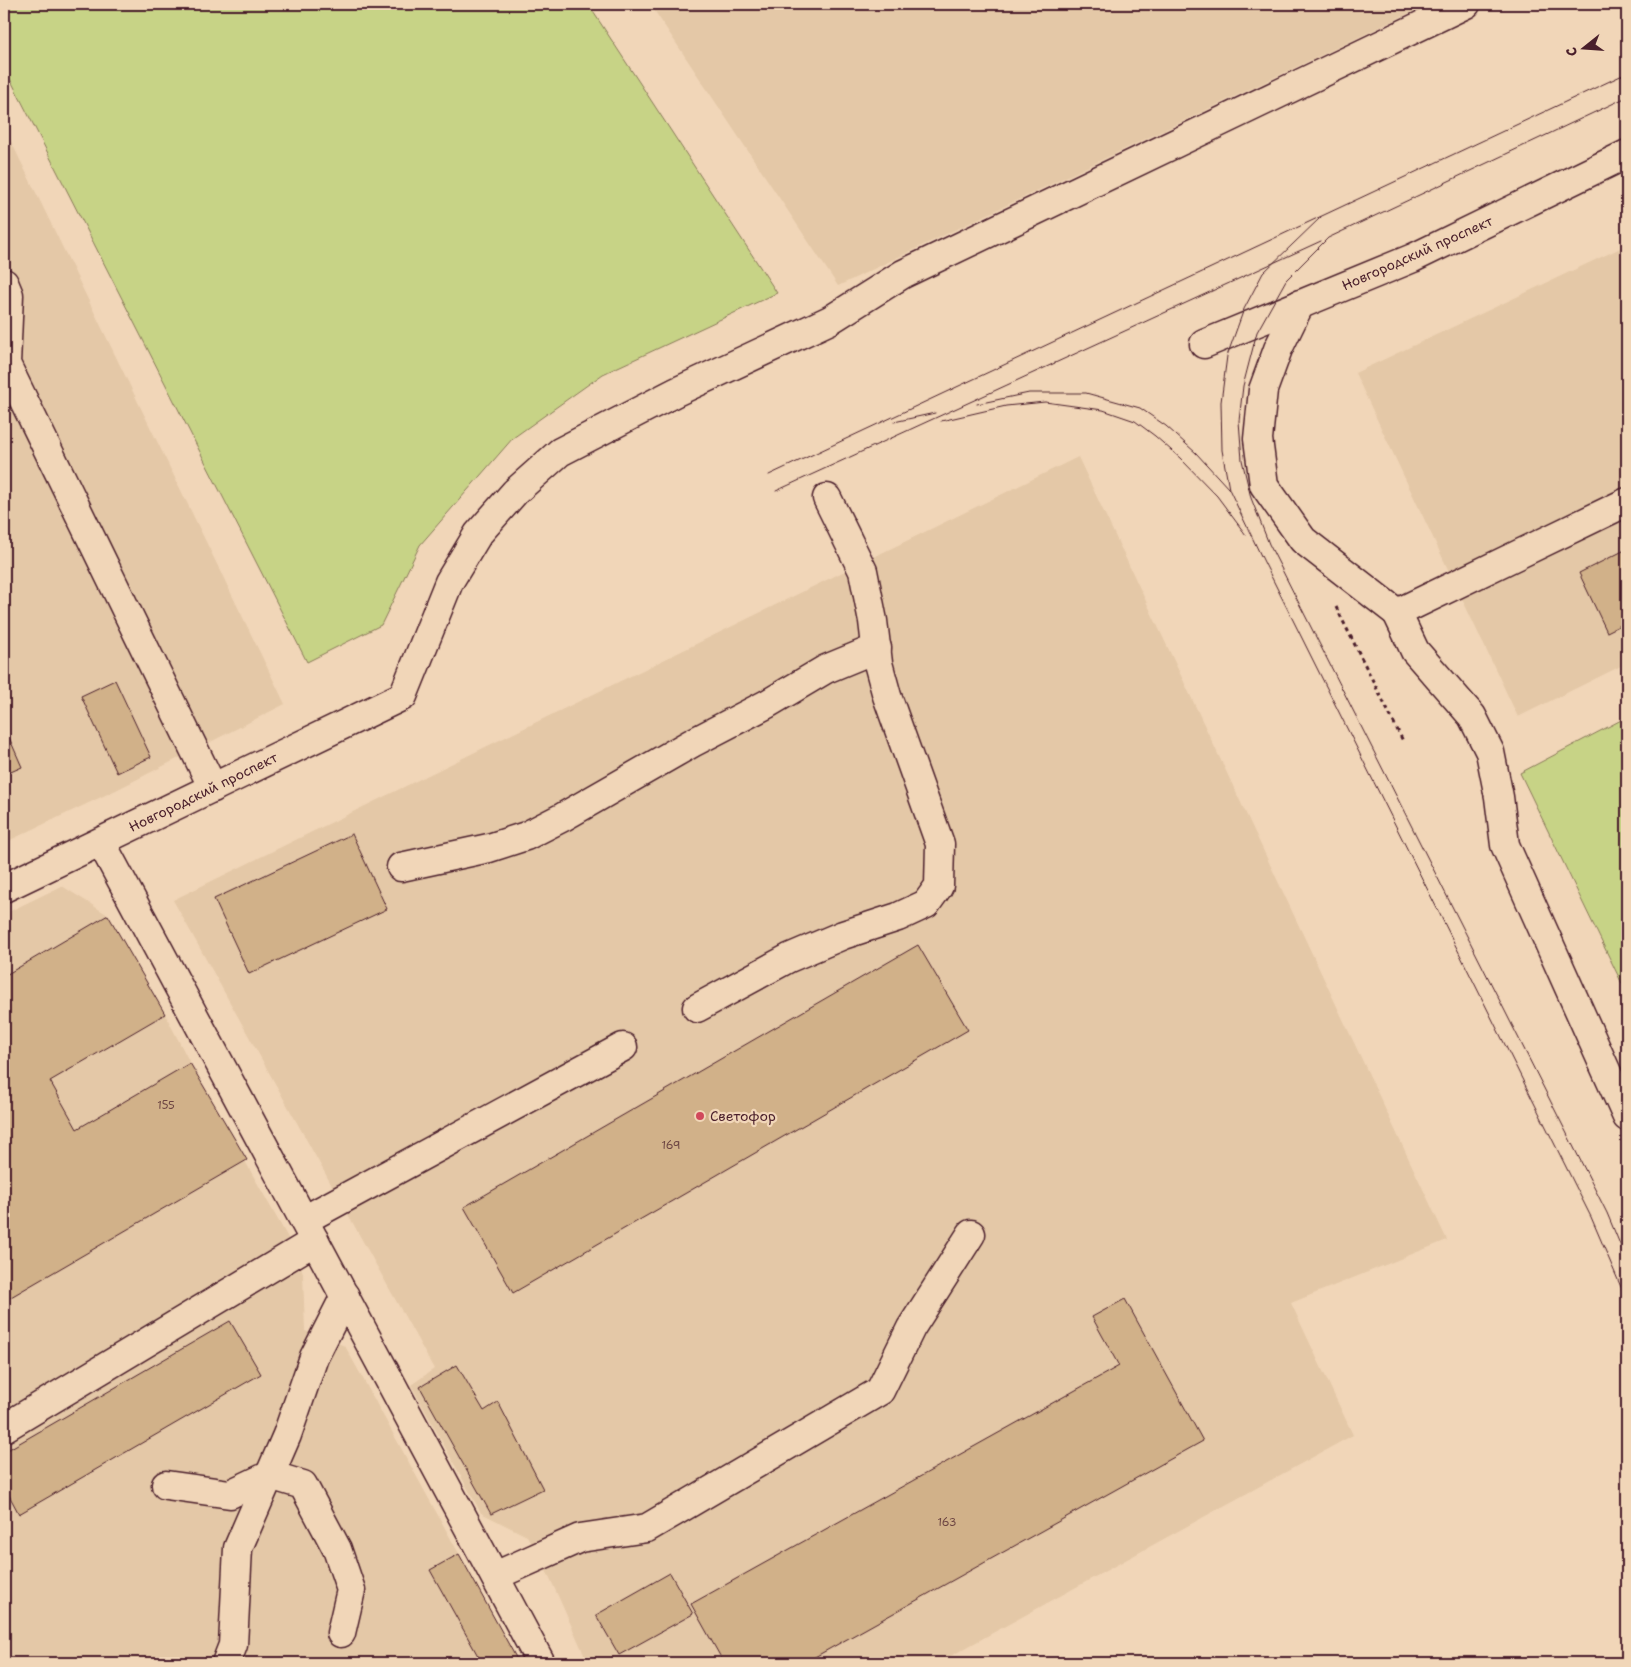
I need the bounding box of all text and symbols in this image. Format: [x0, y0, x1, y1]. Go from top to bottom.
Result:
north arrow [1558, 22, 1608, 72]
text: С [1562, 45, 1581, 59]
street label: Новгородский проспект [1339, 211, 1496, 294]
street label: Новгородский проспект [126, 748, 281, 836]
house number: 155 [157, 1098, 175, 1113]
place label: Светофор [710, 1107, 776, 1125]
marker: Светофор [694, 1110, 706, 1122]
house number: 169 [662, 1138, 680, 1153]
house number: 163 [938, 1515, 956, 1530]

